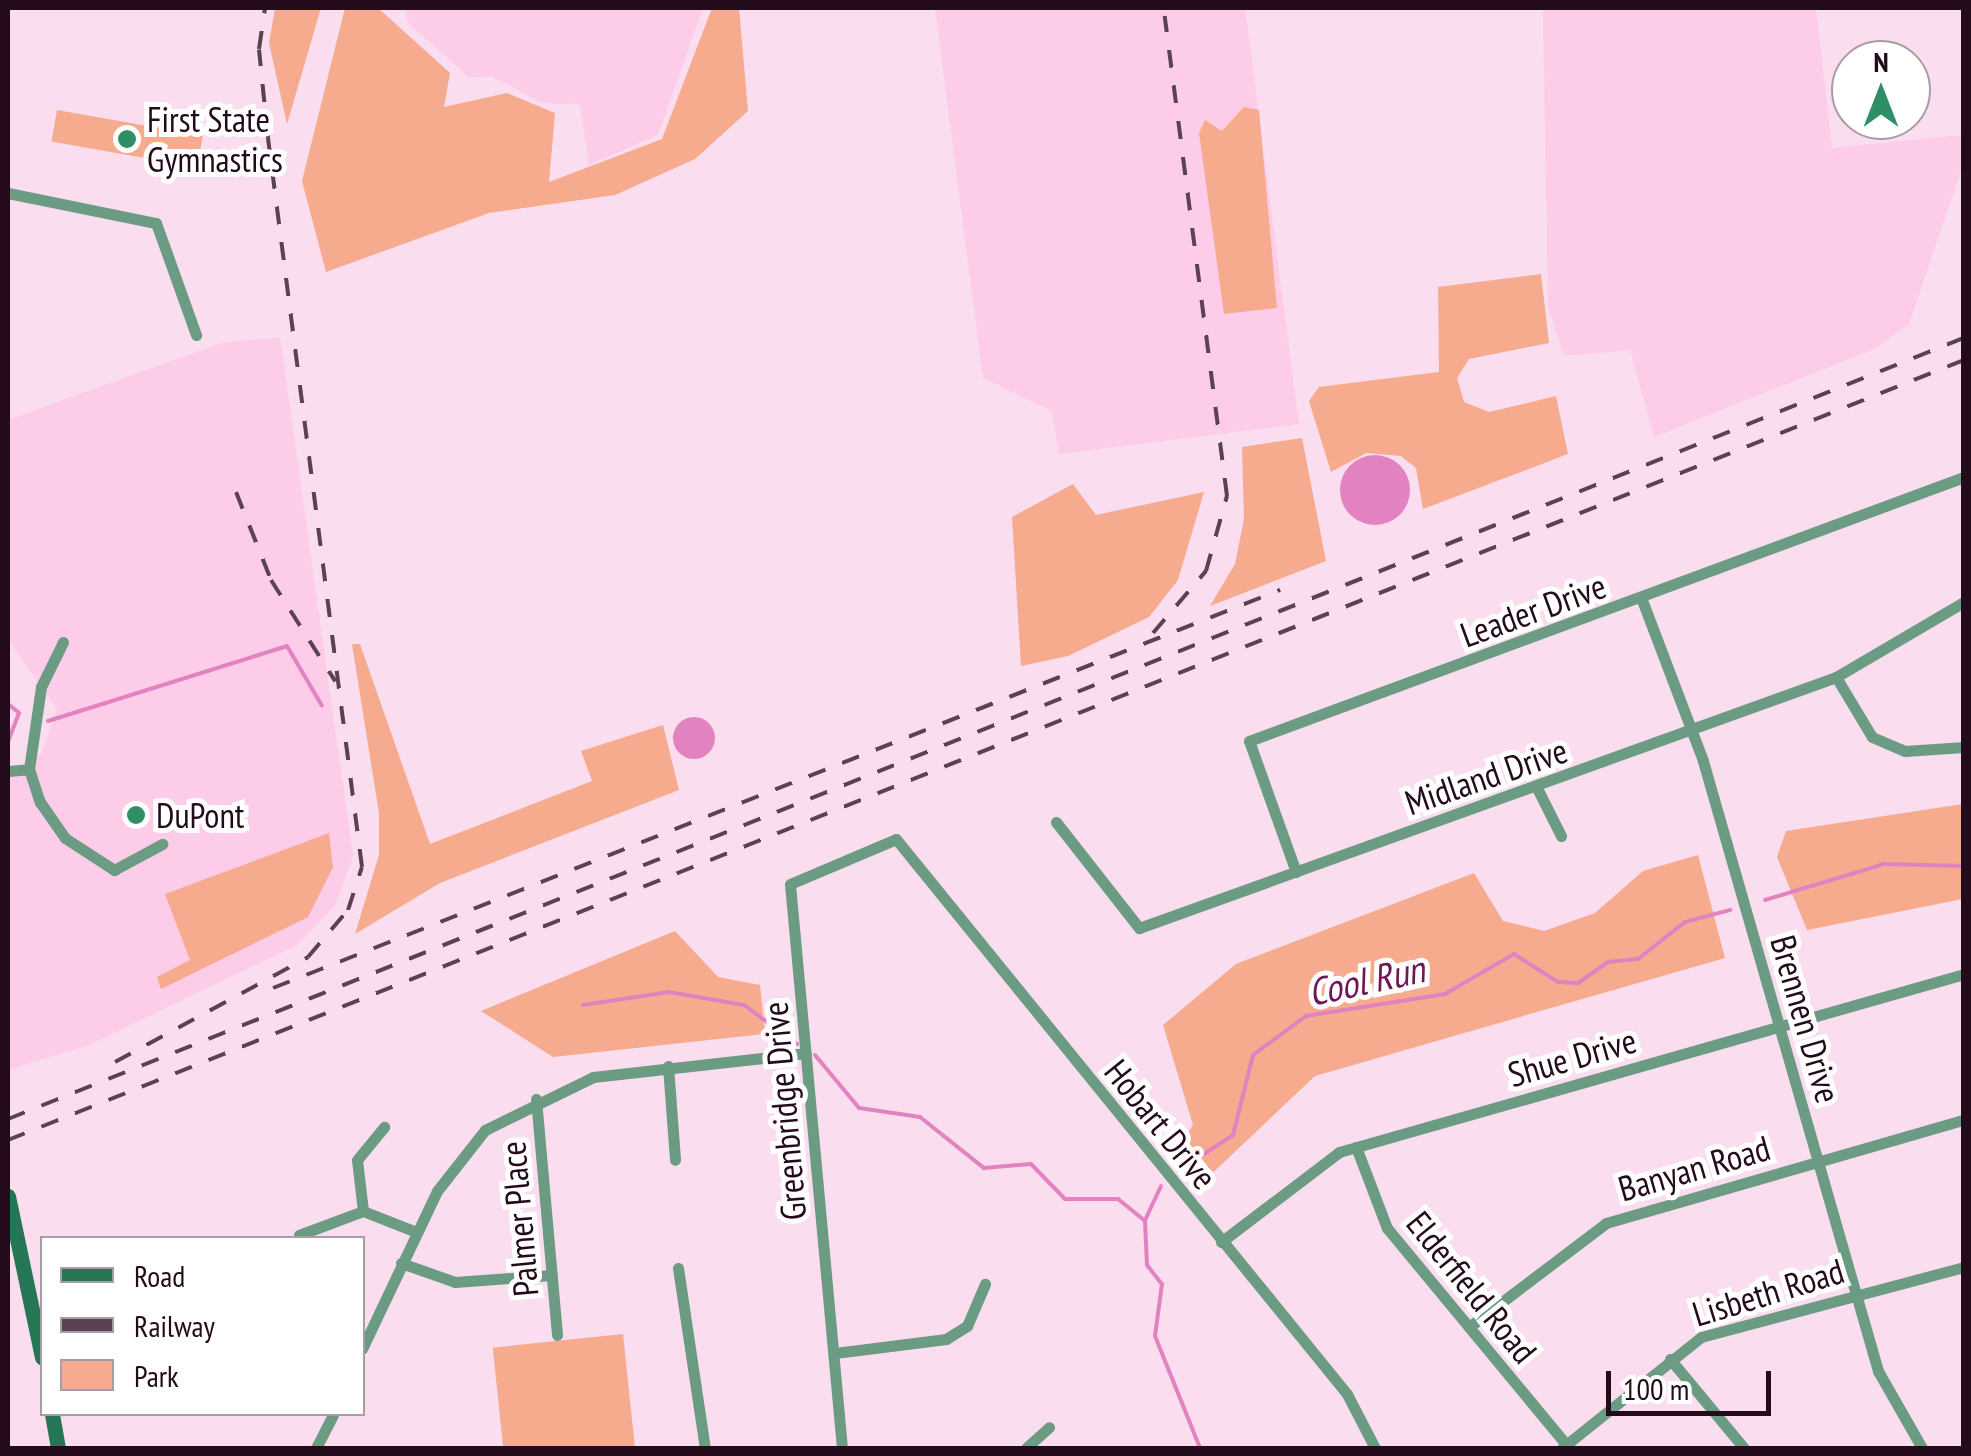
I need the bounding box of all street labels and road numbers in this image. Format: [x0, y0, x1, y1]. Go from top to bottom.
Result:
street label: Leader Drive [1455, 564, 1611, 656]
street label: Midland Drive [1399, 729, 1573, 823]
street label: Brennen Drive [1762, 930, 1850, 1108]
street label: Greenbridge Drive [754, 1000, 814, 1222]
street label: Shue Drive [1503, 1019, 1641, 1095]
street label: Hobart Drive [1096, 1051, 1226, 1197]
street label: Banyan Road [1613, 1126, 1775, 1210]
street label: Palmer Place [491, 1140, 547, 1298]
street label: Elderfield Road [1398, 1203, 1546, 1371]
street label: Lisbeth Road [1687, 1249, 1849, 1335]

